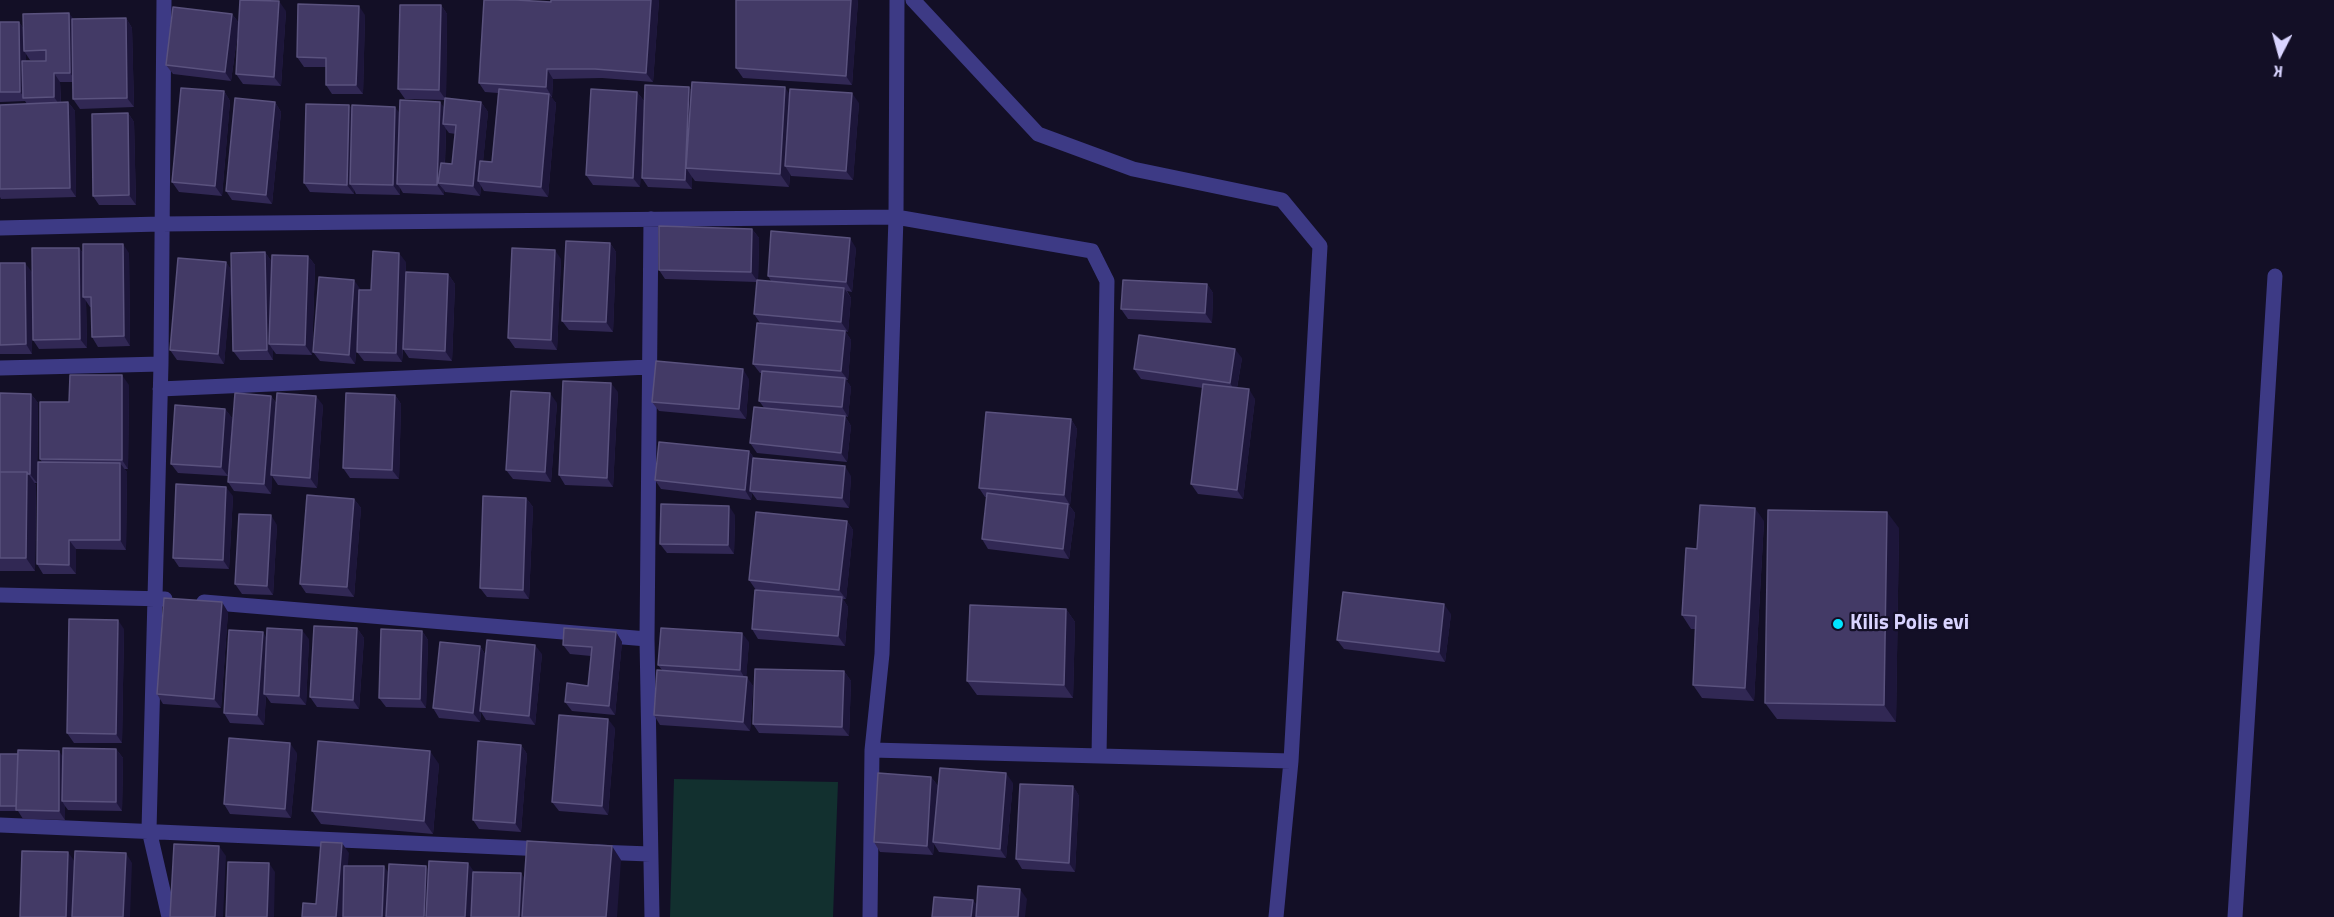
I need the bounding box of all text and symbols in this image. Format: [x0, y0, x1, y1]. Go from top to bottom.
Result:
north arrow [2250, 24, 2310, 84]
text: K [2272, 59, 2284, 84]
place label: Kilis Polis evi [1850, 611, 1969, 637]
marker: Kilis Polis evi [1831, 617, 1845, 631]

